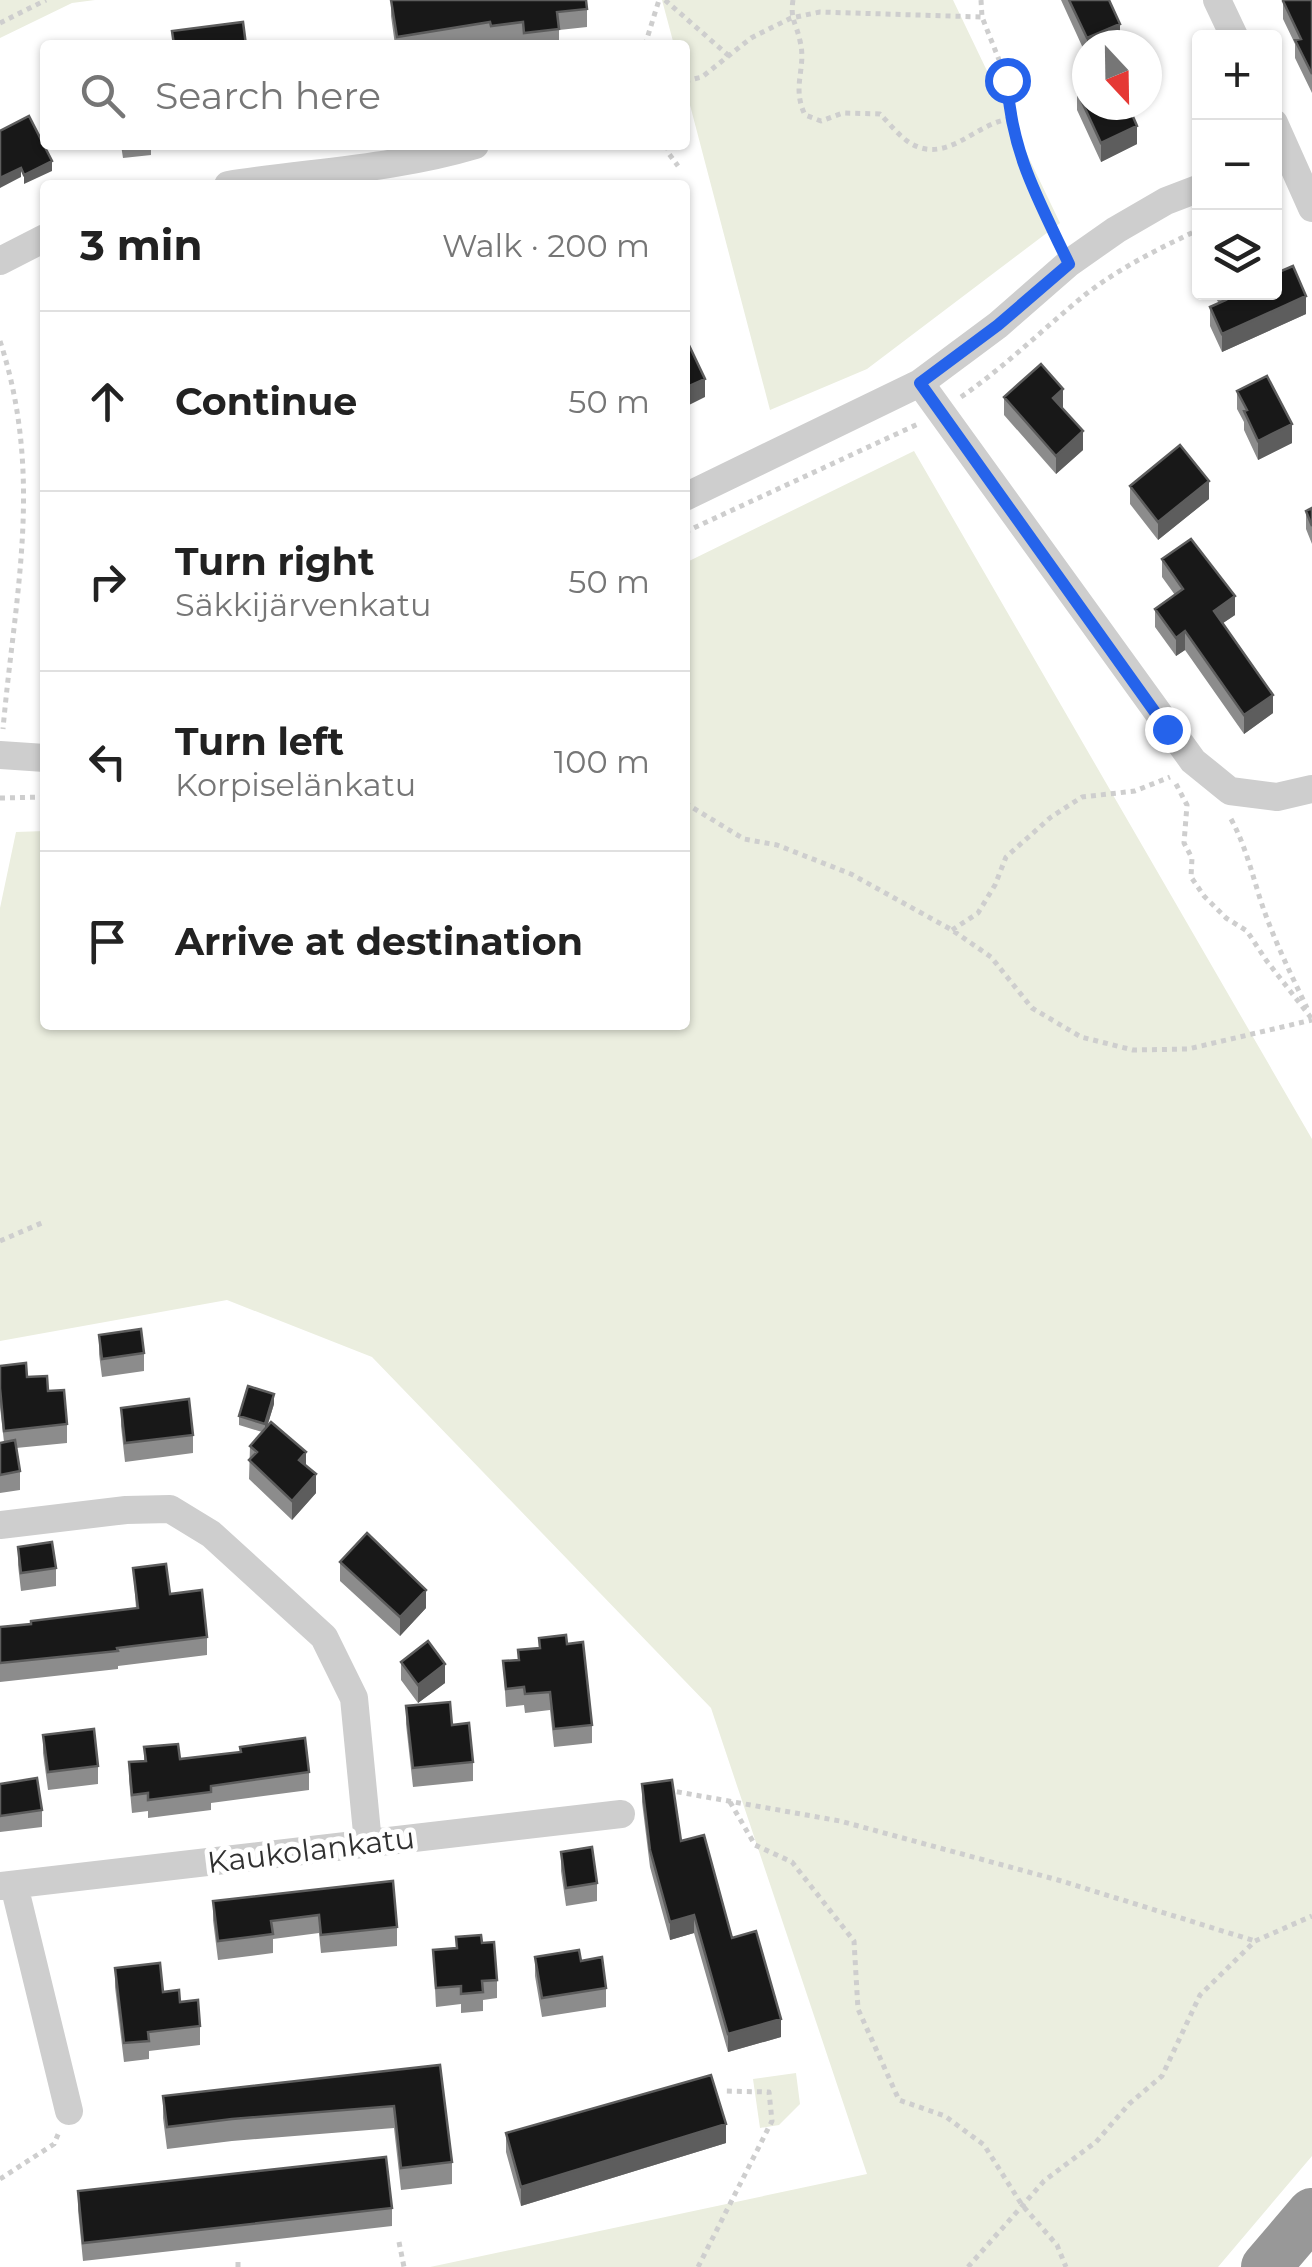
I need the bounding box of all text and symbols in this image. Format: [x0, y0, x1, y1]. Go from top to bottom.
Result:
north arrow [1072, 30, 1162, 120]
map controls [1192, 30, 1282, 300]
button: + [1192, 30, 1282, 120]
search box [40, 40, 690, 150]
route start [985, 58, 1031, 104]
icon: search [75, 68, 130, 123]
text: Search here [155, 72, 381, 119]
button: − [1192, 120, 1282, 210]
button: layers [1192, 210, 1282, 300]
text: 3 min [80, 219, 202, 271]
text: Walk · 200 m [442, 226, 650, 265]
icon: ahead [80, 374, 135, 429]
text: Continue [175, 378, 357, 425]
text: 50 m [568, 382, 650, 421]
text: Turn right [175, 538, 374, 585]
icon: right [80, 554, 135, 609]
text: 50 m [568, 562, 650, 601]
text: Säkkijärvenkatu [175, 585, 431, 624]
route end [1145, 707, 1191, 753]
text: Turn left [175, 718, 344, 765]
icon: left [80, 734, 135, 789]
text: 100 m [554, 742, 650, 781]
text: Korpiselänkatu [175, 765, 416, 804]
icon: arrive [80, 914, 135, 969]
text: Arrive at destination [175, 918, 583, 965]
street label: Kaukolankatu [205, 1819, 417, 1881]

